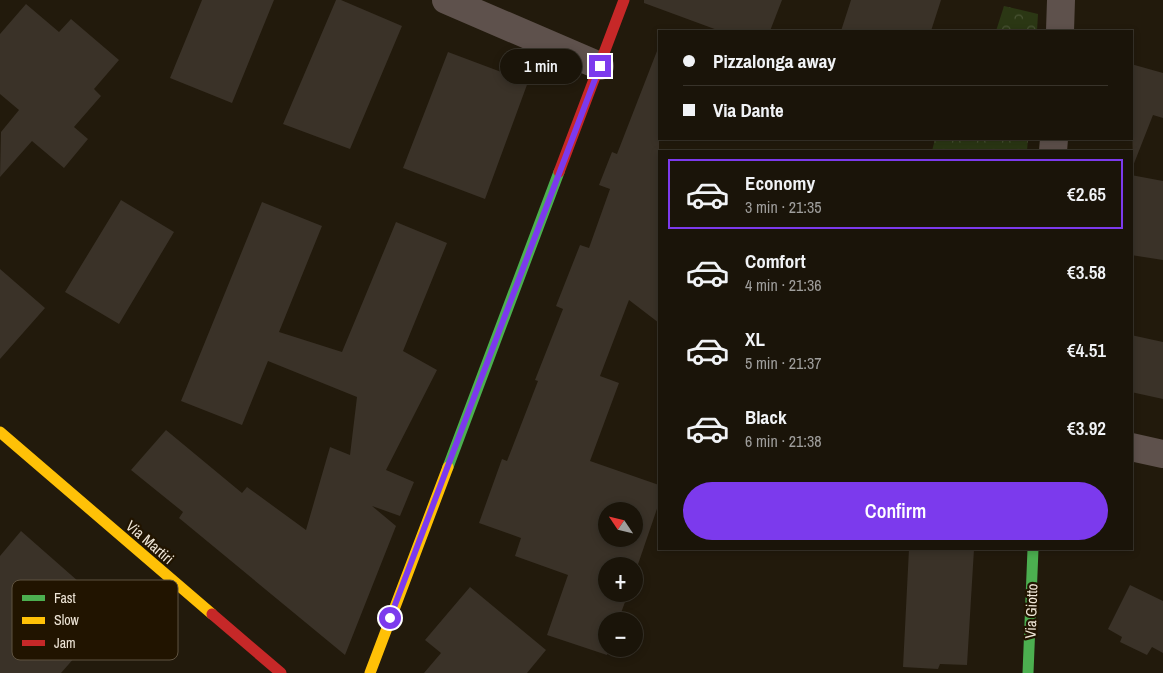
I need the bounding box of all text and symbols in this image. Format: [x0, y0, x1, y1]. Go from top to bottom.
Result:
callout: 1 min [500, 48, 582, 84]
text: Pizzalonga away [713, 48, 836, 74]
text: 1 min [524, 55, 558, 77]
route end [589, 55, 611, 77]
text: Via Dante [713, 97, 784, 123]
text: Economy [745, 170, 815, 196]
icon: car [685, 172, 730, 217]
text: €2.65 [1067, 181, 1106, 207]
text: 3 min · 21:35 [745, 196, 822, 218]
text: Comfort [745, 248, 806, 274]
icon: car [685, 250, 730, 295]
text: €3.58 [1067, 259, 1106, 285]
text: 4 min · 21:36 [745, 274, 822, 296]
text: XL [745, 326, 765, 352]
icon: car [685, 328, 730, 373]
text: €4.51 [1067, 337, 1106, 363]
text: 5 min · 21:37 [745, 352, 822, 374]
text: Black [745, 404, 787, 430]
icon: car [685, 406, 730, 451]
text: €3.92 [1067, 415, 1106, 441]
text: 6 min · 21:38 [745, 430, 822, 452]
button: Confirm [683, 482, 1108, 540]
north arrow [598, 502, 642, 548]
map controls [598, 502, 643, 657]
street label: Via Martiri [122, 515, 178, 569]
button: + [598, 557, 643, 602]
legend [12, 580, 178, 660]
street label: Via Giotto [1020, 583, 1042, 639]
text: Fast [54, 589, 76, 607]
route start [379, 607, 401, 629]
text: Slow [54, 611, 80, 629]
button: − [598, 612, 643, 657]
text: Jam [54, 634, 76, 652]

